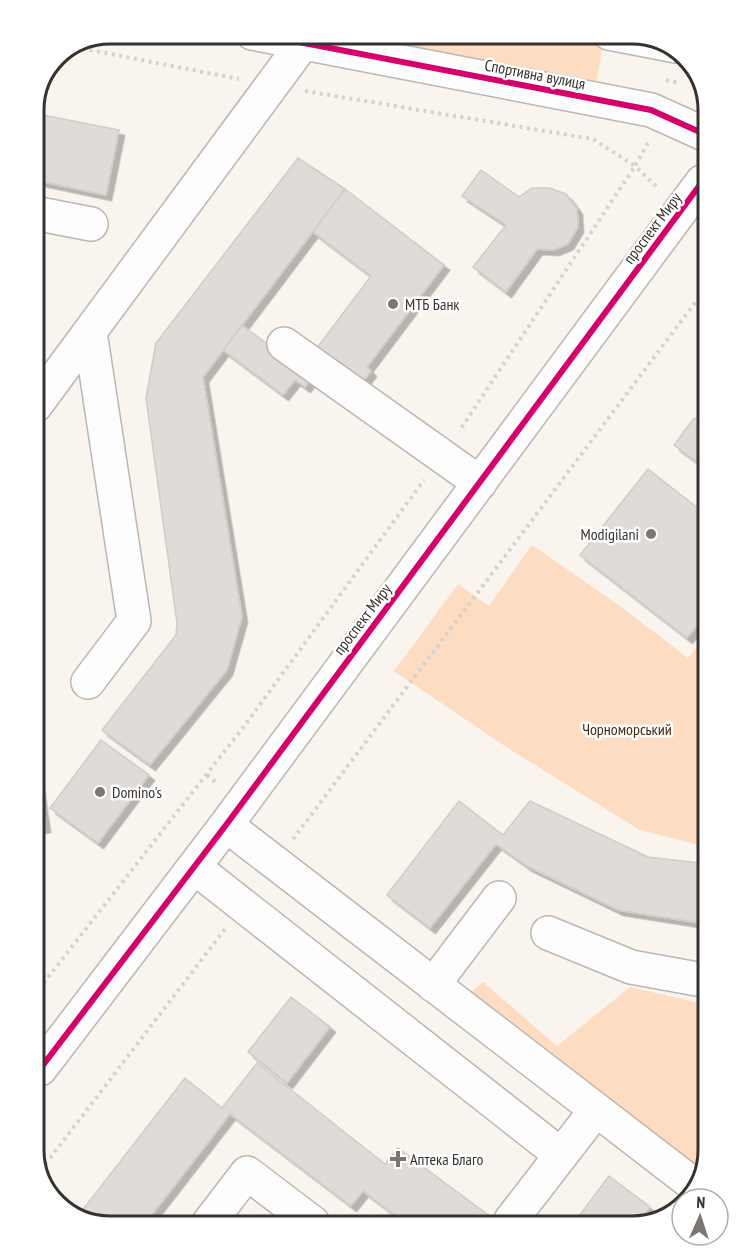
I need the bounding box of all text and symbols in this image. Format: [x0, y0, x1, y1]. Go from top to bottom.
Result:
street label: Спортивна вулиця [483, 54, 587, 94]
street label: проспект Миру [619, 188, 685, 268]
place label: МТБ Банк [405, 294, 460, 314]
marker: МТБ Банк [386, 297, 400, 311]
place label: Modigilani [580, 524, 639, 544]
marker: Modigilani [644, 527, 658, 541]
street label: проспект Миру [329, 579, 395, 659]
park label: Чорноморський [582, 719, 672, 739]
place label: Domino's [112, 782, 162, 802]
marker: Domino's [93, 785, 107, 799]
place label: Аптека Благо [410, 1149, 484, 1169]
marker: Аптека Благо [391, 1152, 405, 1166]
north arrow [670, 1187, 730, 1247]
text: N [696, 1192, 706, 1212]

